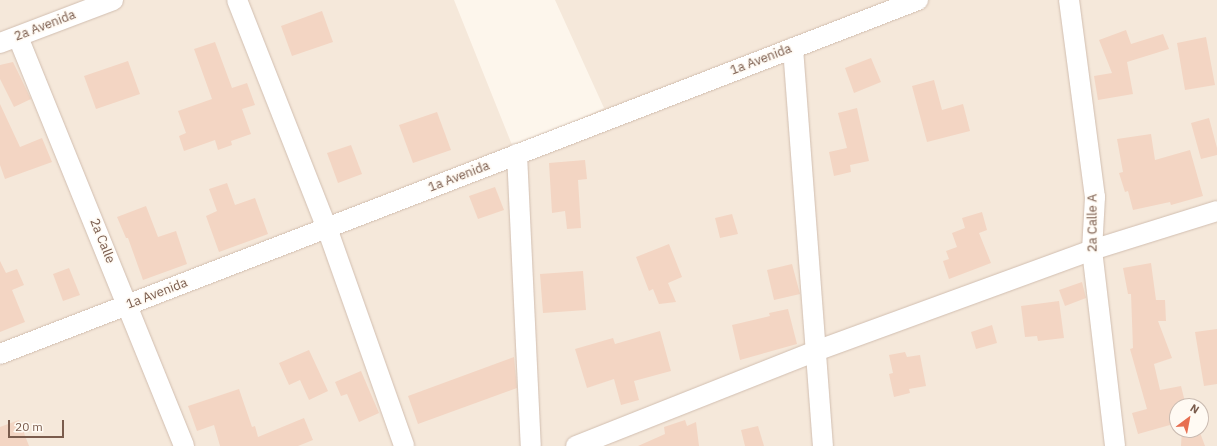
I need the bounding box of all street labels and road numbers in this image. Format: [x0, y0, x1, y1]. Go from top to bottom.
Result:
street label: 2a Avenida [12, 7, 78, 45]
street label: 1a Avenida [728, 41, 794, 79]
street label: 1a Avenida [426, 158, 492, 196]
street label: 2a Calle A [1085, 194, 1101, 252]
street label: 2a Calle [86, 216, 118, 266]
street label: 1a Avenida [124, 275, 190, 313]

